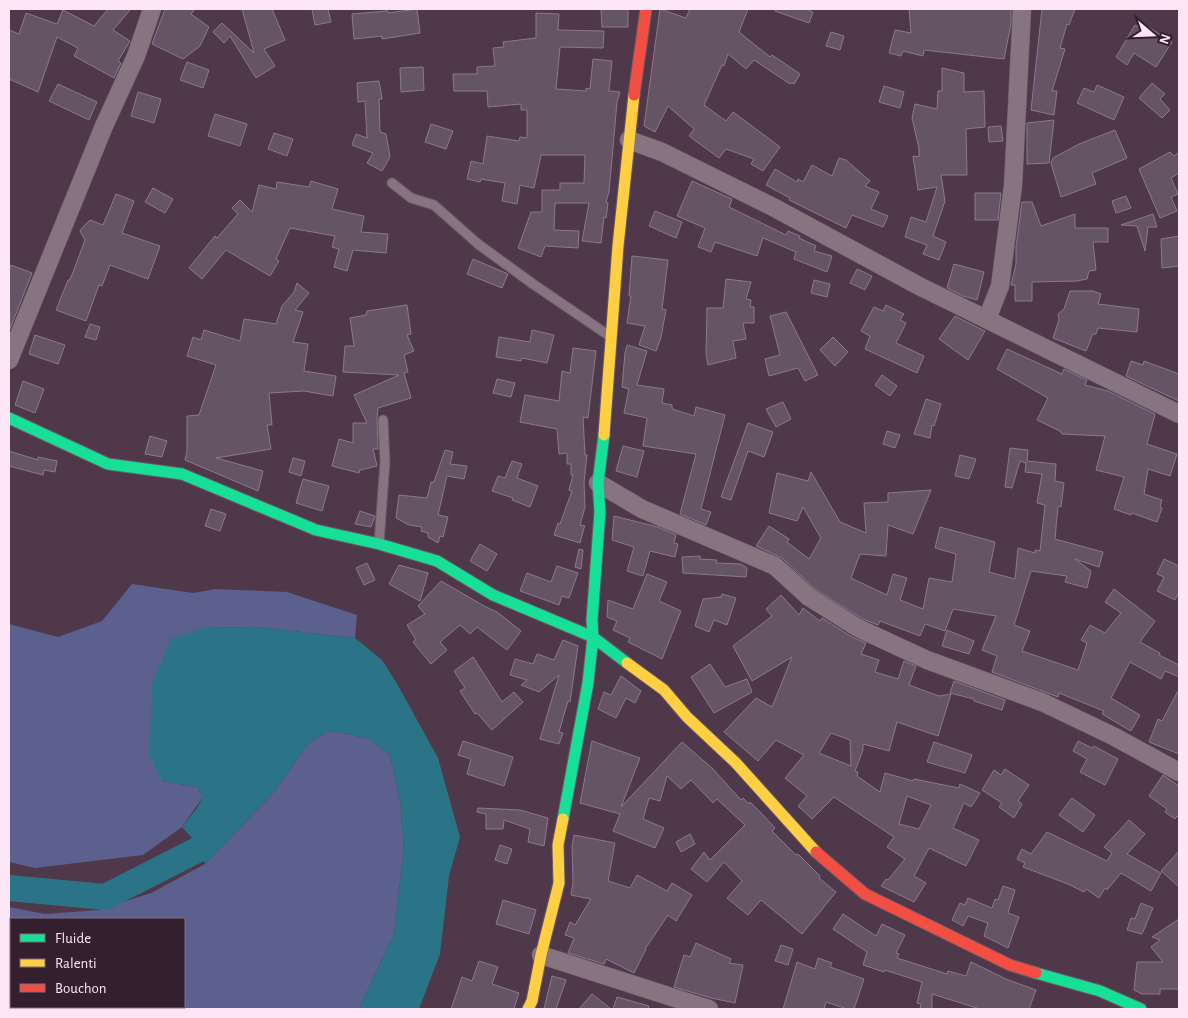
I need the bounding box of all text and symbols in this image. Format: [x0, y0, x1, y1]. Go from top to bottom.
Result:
north arrow [1128, 10, 1178, 60]
text: N [1156, 32, 1173, 46]
legend [10, 918, 185, 1008]
text: Fluide [55, 931, 91, 946]
text: Ralenti [55, 956, 97, 971]
text: Bouchon [55, 981, 106, 996]

